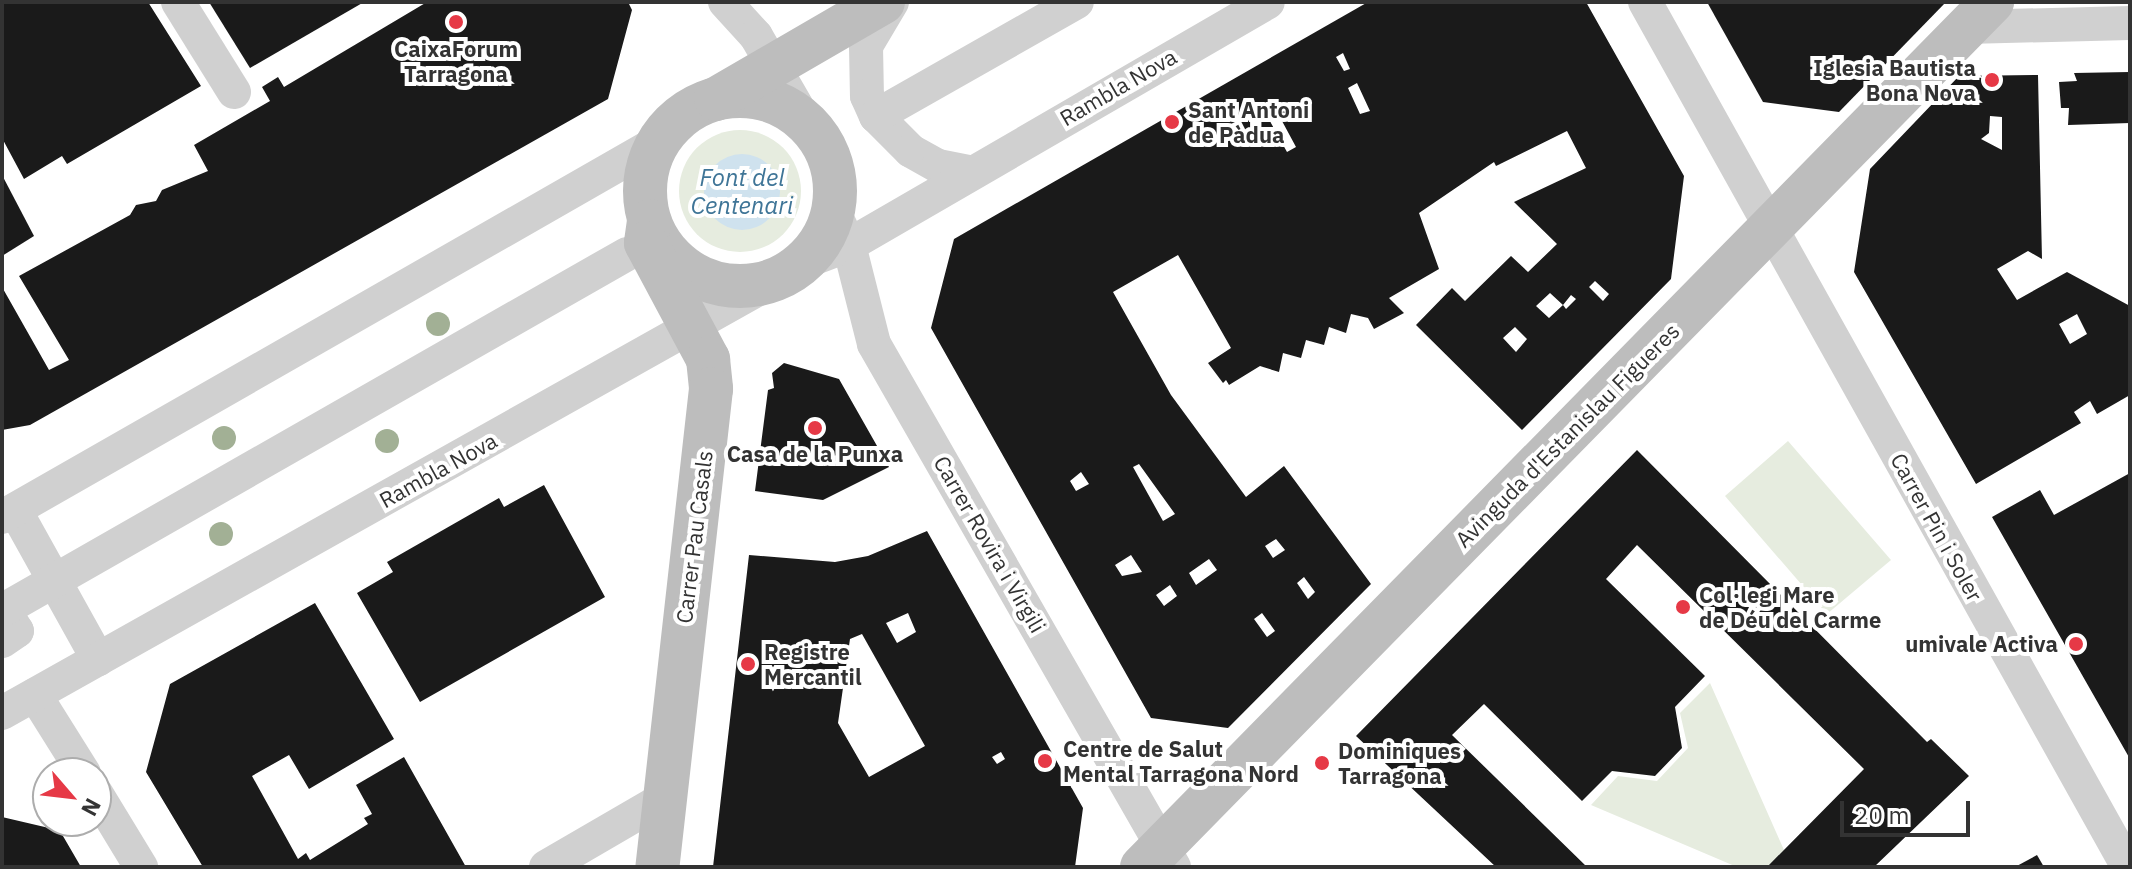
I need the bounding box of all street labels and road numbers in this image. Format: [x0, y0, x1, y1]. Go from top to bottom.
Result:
street label: Rambla Nova [1055, 43, 1181, 131]
street label: Avinguda d'Estanislau Figueres [1450, 318, 1684, 552]
street label: Rambla Nova [375, 427, 501, 513]
street label: Carrer Pin i Soler [1885, 448, 1989, 606]
street label: Carrer Pau Casals [670, 449, 718, 625]
street label: Carrer Rovira i Virgili [929, 451, 1051, 637]

